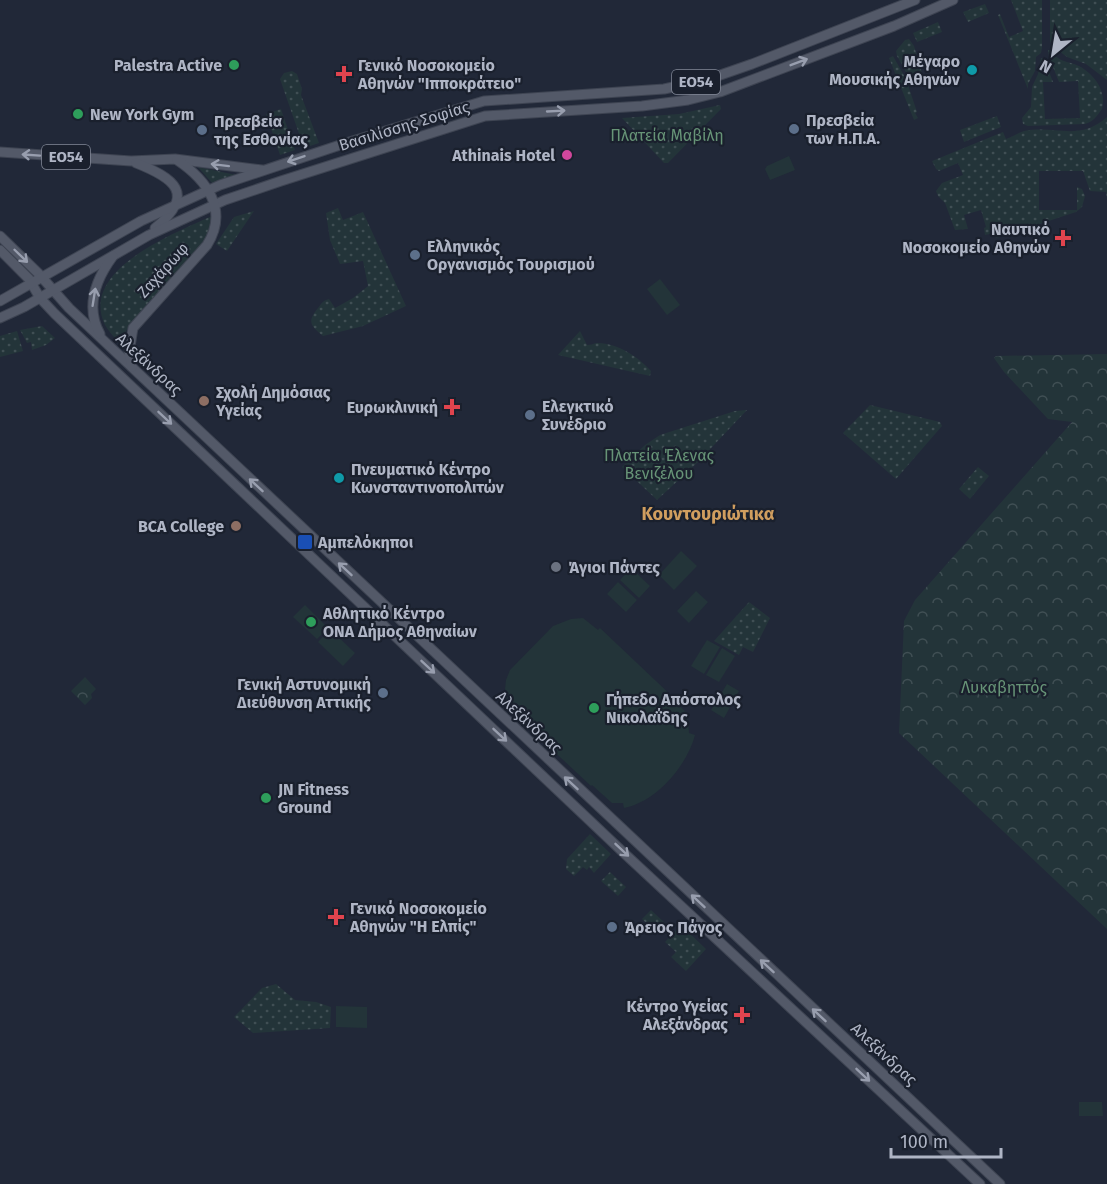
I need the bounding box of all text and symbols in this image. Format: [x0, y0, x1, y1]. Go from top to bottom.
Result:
north arrow [1023, 24, 1083, 84]
place label: Μέγαρο Μουσικής Αθηνών [829, 52, 961, 89]
place label: Palestra Active [114, 56, 222, 75]
place label: Γενικό Νοσοκομείο Αθηνών "Ιπποκράτειο" [357, 56, 521, 93]
one-way arrow [789, 56, 808, 67]
text: N [1036, 56, 1055, 77]
marker: Palestra Active [227, 58, 241, 72]
marker: Μέγαρο Μουσικής Αθηνών [965, 63, 979, 77]
marker: Γενικό Νοσοκομείο Αθηνών "Ιπποκράτειο" [335, 65, 353, 83]
road number: ΕΟ54 [672, 70, 720, 94]
street label: Βασιλίσσης Σοφίας [337, 97, 472, 155]
place label: New York Gym [90, 105, 194, 124]
one-way arrow [545, 106, 565, 117]
marker: New York Gym [71, 107, 85, 121]
place label: Πρεσβεία των Η.Π.Α. [805, 111, 880, 148]
place label: Πρεσβεία της Εσθονίας [213, 112, 308, 149]
marker: Πρεσβεία των Η.Π.Α. [787, 122, 801, 136]
marker: Πρεσβεία της Εσθονίας [195, 123, 209, 137]
park label: Πλατεία Μαβίλη [610, 126, 724, 145]
road number: ΕΟ54 [42, 145, 90, 169]
place label: Athinais Hotel [451, 146, 555, 165]
marker: Athinais Hotel [560, 148, 574, 162]
one-way arrow [21, 149, 41, 160]
one-way arrow [288, 155, 306, 166]
one-way arrow [211, 159, 230, 170]
place label: Ναυτικό Νοσοκομείο Αθηνών [902, 220, 1051, 257]
marker: Ναυτικό Νοσοκομείο Αθηνών [1054, 229, 1072, 247]
place label: Ελληνικός Οργανισμός Τουρισμού [427, 237, 595, 274]
street label: Ζαχάρωφ [133, 239, 193, 301]
marker: Ελληνικός Οργανισμός Τουρισμού [408, 248, 422, 262]
one-way arrow [14, 249, 29, 264]
one-way arrow [89, 288, 100, 307]
street label: Αλεξάνδρας [112, 329, 186, 400]
place label: Σχολή Δημόσιας Υγείας [215, 383, 331, 420]
marker: Σχολή Δημόσιας Υγείας [197, 394, 211, 408]
place label: Ελεγκτικό Συνέδριο [542, 397, 614, 434]
place label: Ευρωκλινική [347, 398, 438, 417]
marker: Ευρωκλινική [443, 398, 461, 416]
marker: Ελεγκτικό Συνέδριο [523, 408, 537, 422]
one-way arrow [158, 411, 173, 425]
park label: Πλατεία Έλενας Βενιζέλου [604, 446, 714, 483]
place label: Πνευματικό Κέντρο Κωνσταντινοπολιτών [351, 460, 505, 497]
marker: Πνευματικό Κέντρο Κωνσταντινοπολιτών [332, 471, 346, 485]
one-way arrow [248, 478, 263, 492]
district label: Κουντουριώτικα [641, 503, 775, 525]
place label: BCA College [138, 517, 224, 536]
marker: BCA College [229, 519, 243, 533]
marker: Αμπελόκηποι [296, 533, 314, 551]
place label: Αμπελόκηποι [317, 533, 414, 552]
place label: Άγιοι Πάντες [568, 558, 660, 577]
marker: Άγιοι Πάντες [549, 560, 563, 574]
one-way arrow [337, 562, 352, 576]
place label: Αθλητικό Κέντρο ΟΝΑ Δήμος Αθηναίων [322, 604, 478, 641]
marker: Αθλητικό Κέντρο ΟΝΑ Δήμος Αθηναίων [304, 615, 318, 629]
one-way arrow [420, 660, 435, 674]
place label: Γενική Αστυνομική Διεύθυνση Αττικής [236, 675, 371, 712]
park label: Λυκαβηττός [961, 678, 1048, 697]
marker: Γενική Αστυνομική Διεύθυνση Αττικής [376, 686, 390, 700]
street label: Αλεξάνδρας [492, 687, 566, 758]
place label: Γήπεδο Απόστολος Νικολαΐδης [606, 690, 741, 727]
marker: Γήπεδο Απόστολος Νικολαΐδης [587, 701, 601, 715]
one-way arrow [493, 728, 508, 743]
one-way arrow [564, 776, 579, 790]
place label: JN Fitness Ground [277, 780, 349, 817]
marker: JN Fitness Ground [259, 791, 273, 805]
one-way arrow [614, 843, 629, 857]
one-way arrow [690, 894, 705, 908]
place label: Γενικό Νοσοκομείο Αθηνών "Η Ελπίς" [349, 899, 487, 936]
marker: Γενικό Νοσοκομείο Αθηνών "Η Ελπίς" [327, 908, 345, 926]
place label: Άρειος Πάγος [624, 918, 723, 937]
marker: Άρειος Πάγος [605, 920, 619, 934]
one-way arrow [760, 959, 775, 973]
place label: Κέντρο Υγείας Αλεξάνδρας [627, 997, 728, 1034]
marker: Κέντρο Υγείας Αλεξάνδρας [733, 1006, 751, 1024]
one-way arrow [812, 1008, 827, 1022]
street label: Αλεξάνδρας [847, 1019, 921, 1090]
one-way arrow [855, 1068, 870, 1082]
scale bar [891, 1121, 1000, 1159]
text: 100 m [900, 1131, 948, 1153]

